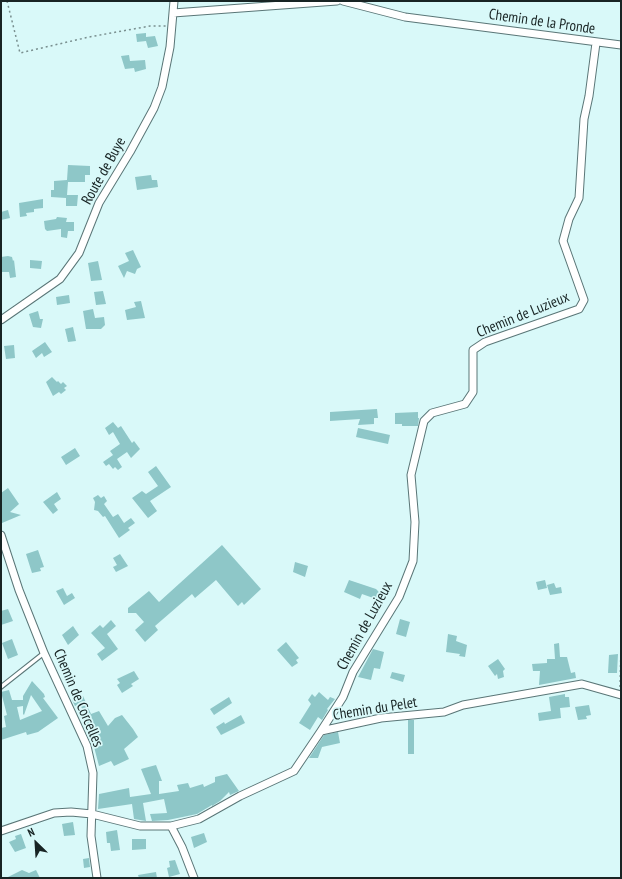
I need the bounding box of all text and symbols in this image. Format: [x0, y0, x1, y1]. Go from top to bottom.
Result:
street label: Chemin de la Pronde [488, 6, 596, 38]
street label: Route de Buye [78, 134, 130, 208]
street label: Chemin de Luzieux [474, 288, 572, 342]
street label: Chemin de Luzieux [333, 579, 397, 673]
street label: Chemin de Corcelles [49, 646, 107, 750]
street label: Chemin du Pelet [332, 693, 418, 725]
north arrow [16, 823, 56, 863]
text: N [25, 825, 37, 840]

